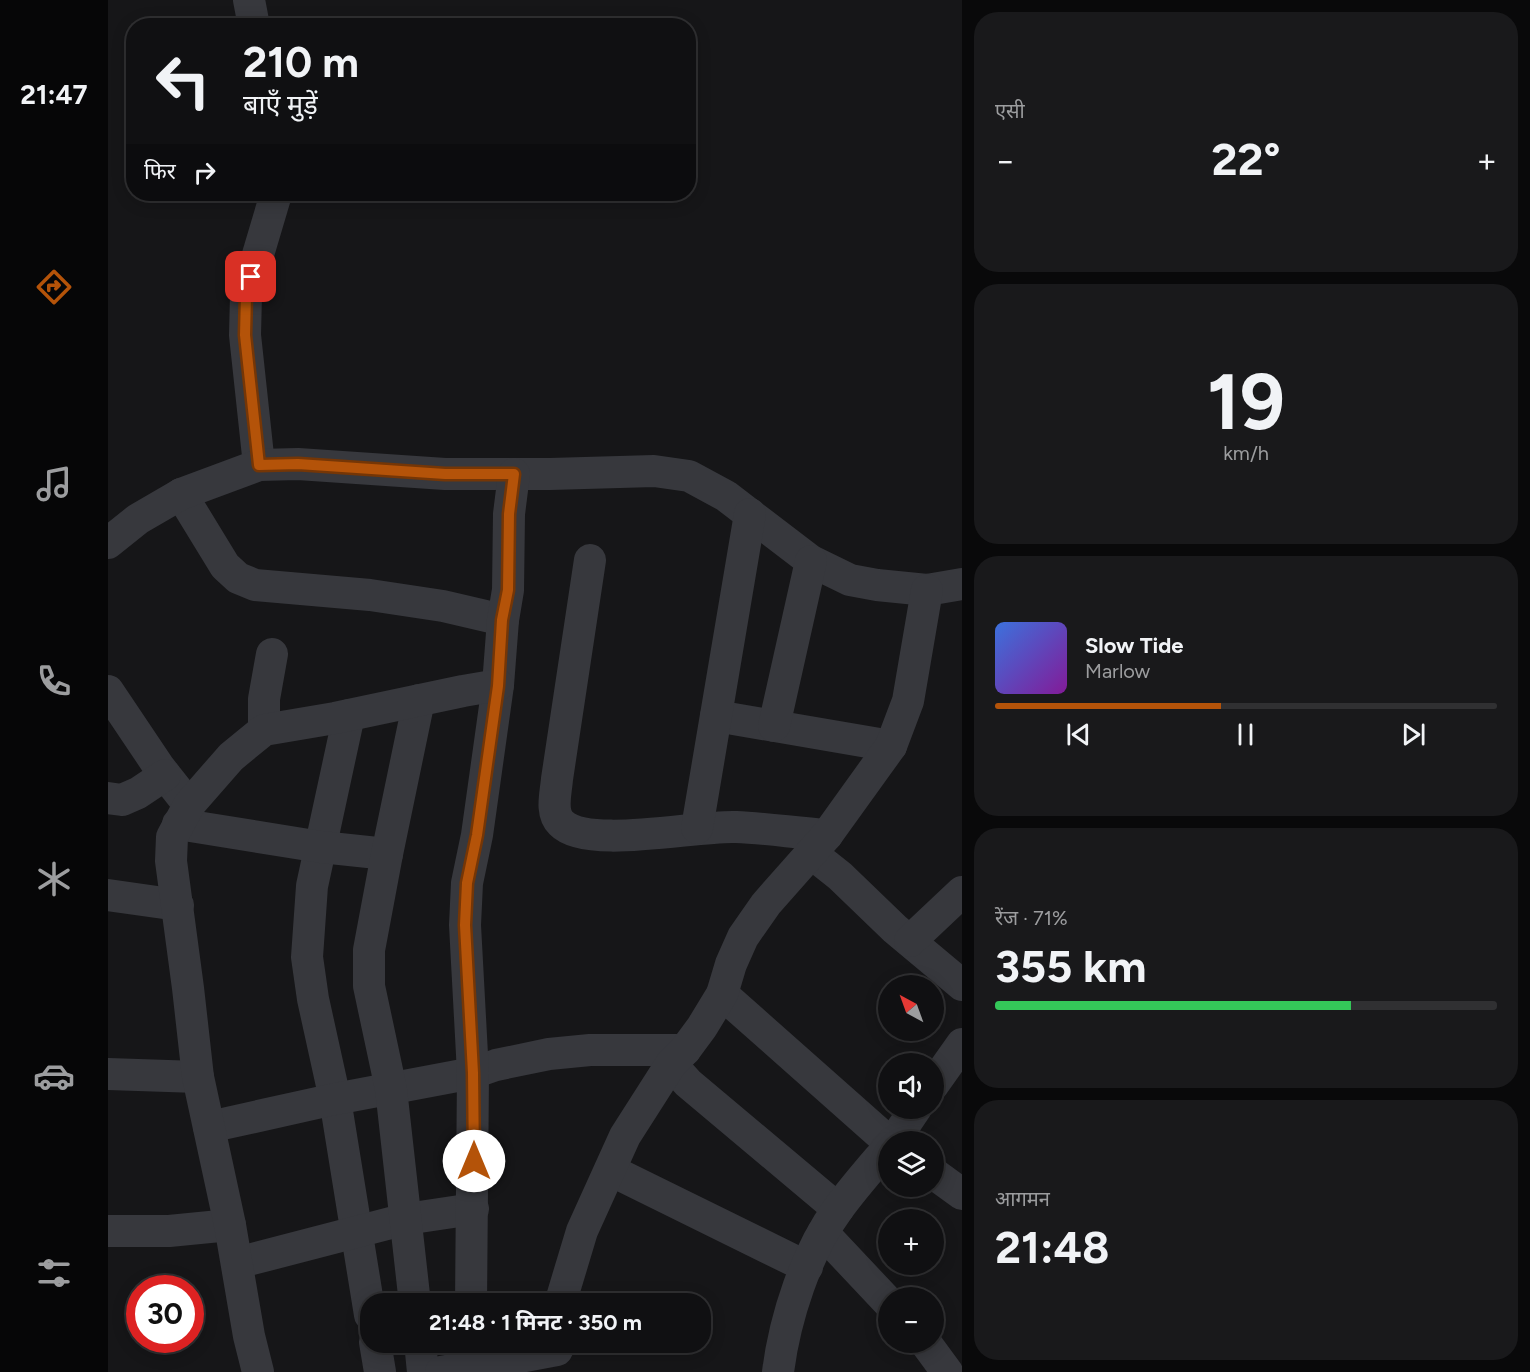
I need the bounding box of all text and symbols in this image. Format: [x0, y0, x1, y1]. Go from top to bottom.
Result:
text: 210 m [243, 37, 359, 88]
icon: left [144, 42, 222, 120]
text: 21:47 [20, 78, 88, 111]
text: बाएँ मुड़ें [243, 88, 318, 121]
text: एसी [995, 99, 1025, 123]
text: 22° [1211, 132, 1281, 186]
text: − [995, 141, 1016, 180]
text: + [1476, 141, 1497, 180]
icon: right [188, 156, 221, 189]
text: फिर [144, 158, 176, 185]
pin [225, 251, 276, 302]
icon: arrive [234, 260, 267, 293]
icon: directions [33, 266, 75, 308]
text: 19 [1207, 355, 1285, 449]
text: km/h [1223, 441, 1269, 465]
icon: music [33, 463, 75, 505]
text: Slow Tide [1085, 632, 1184, 659]
text: Marlow [1085, 659, 1150, 683]
icon: phone [33, 660, 75, 702]
icon: previous [1062, 718, 1095, 751]
icon: pause [1229, 718, 1262, 751]
icon: next [1397, 718, 1430, 751]
icon: climate [33, 858, 75, 900]
text: रेंज · 71% [995, 906, 1068, 930]
text: 355 km [995, 939, 1146, 993]
north arrow [878, 975, 944, 1041]
map controls [878, 975, 944, 1353]
button: sound [878, 1053, 944, 1119]
icon: car [33, 1055, 75, 1097]
position arrow [442, 1129, 506, 1193]
button: layers [878, 1131, 944, 1197]
text: आगमन [995, 1187, 1050, 1211]
button: + [878, 1209, 944, 1275]
text: 21:48 [995, 1220, 1110, 1274]
icon: filters [33, 1252, 75, 1294]
speed limit sign: 30 [126, 1275, 204, 1353]
button: − [878, 1287, 944, 1353]
text: 21:48 · 1 मिनट · 350 m [429, 1309, 642, 1336]

